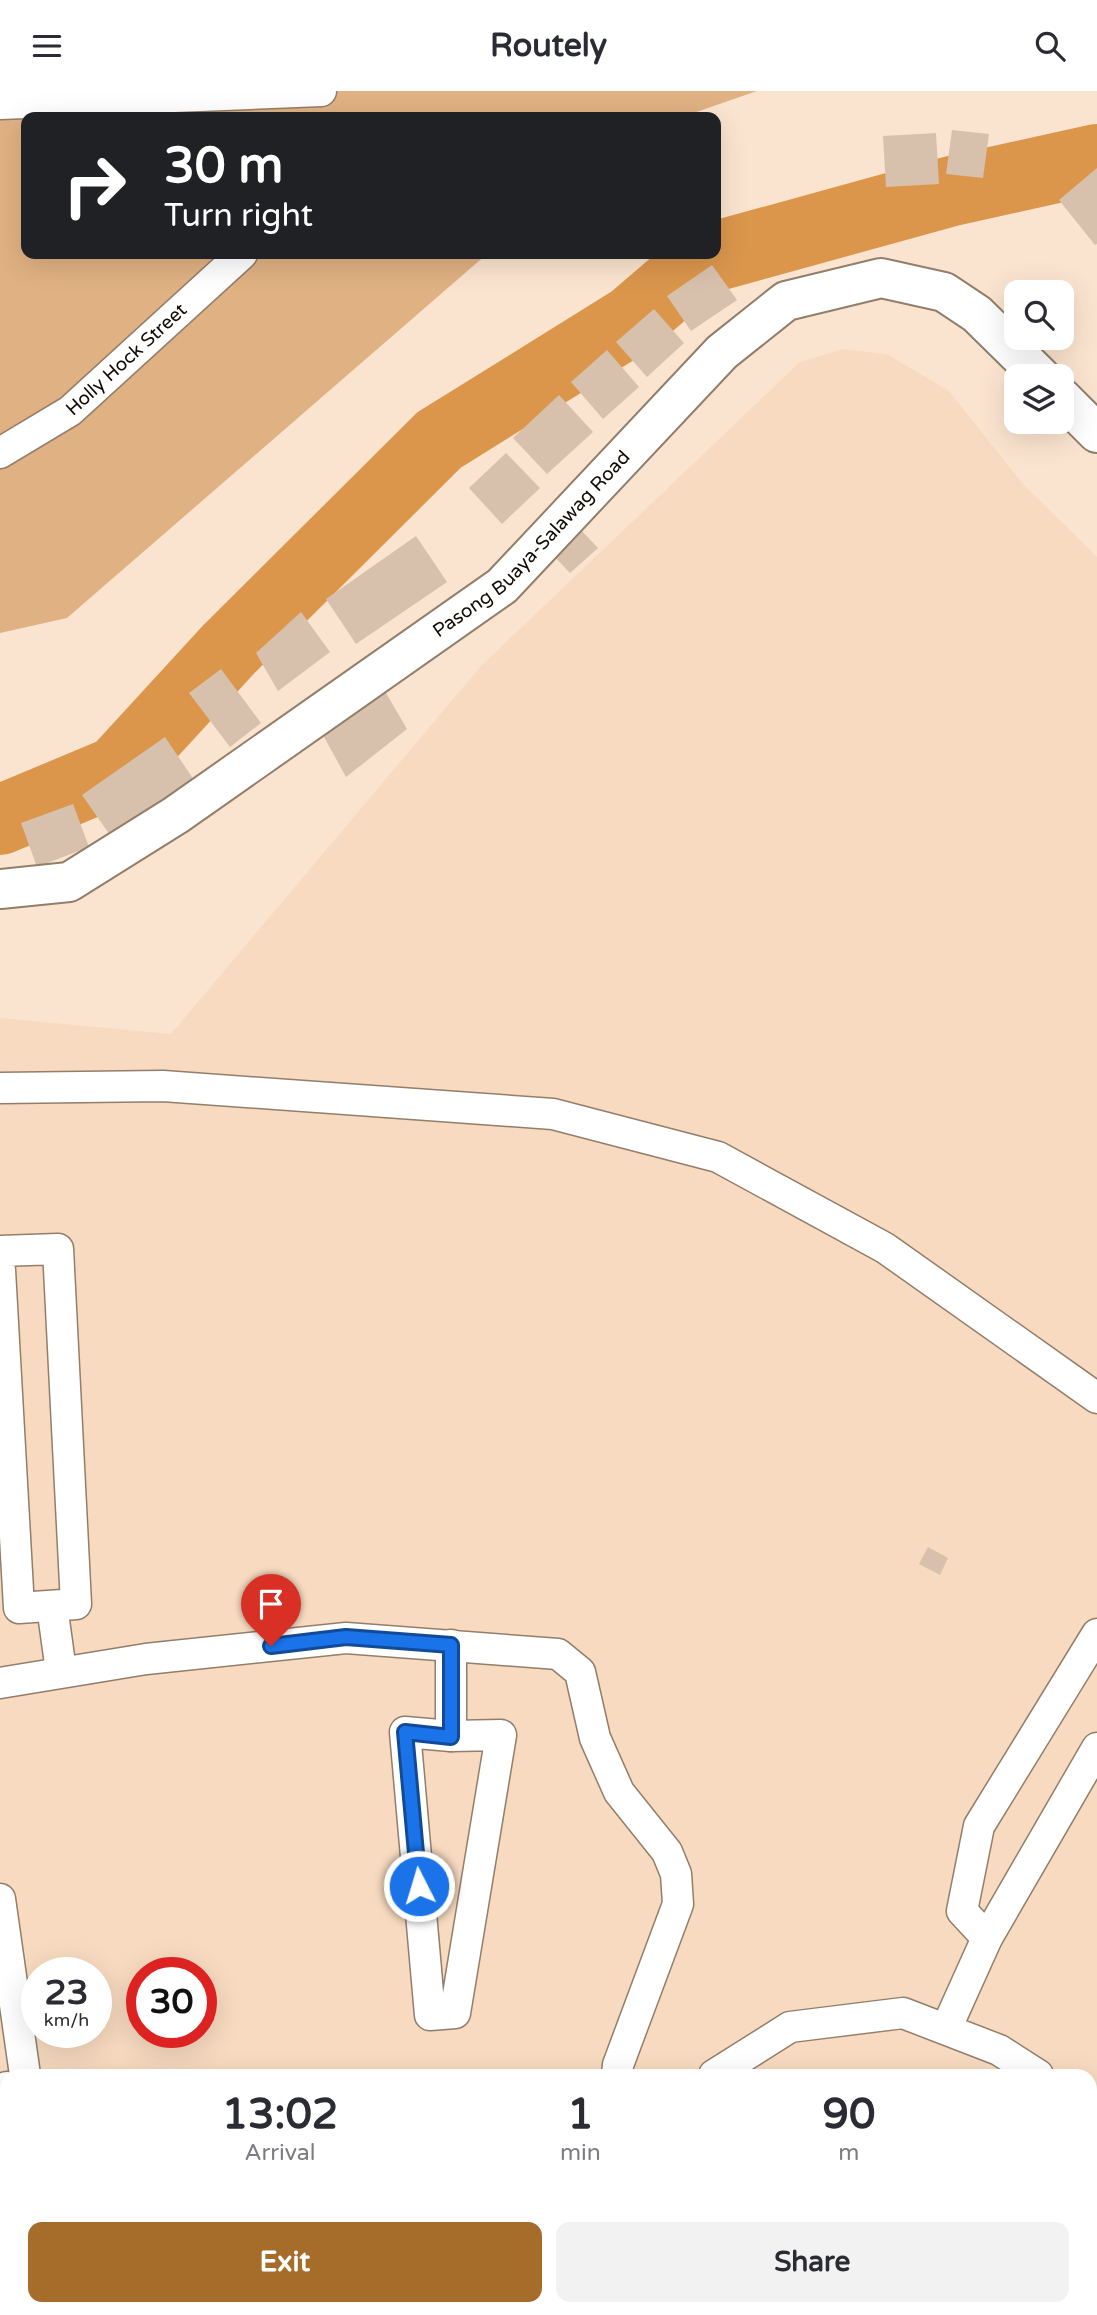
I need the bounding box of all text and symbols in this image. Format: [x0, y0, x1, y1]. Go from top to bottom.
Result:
icon: menu [28, 27, 66, 65]
text: Routely [490, 27, 607, 65]
icon: search [1031, 27, 1069, 65]
text: 30 m [164, 137, 283, 196]
icon: right [49, 140, 140, 231]
text: Turn right [164, 197, 313, 235]
map controls [1004, 280, 1074, 434]
button: search [1004, 280, 1074, 350]
street label: Holly Hock Street [61, 299, 191, 420]
button: layers [1004, 364, 1074, 434]
street label: Pasong Buaya-Salawag Road [429, 446, 635, 642]
pin [241, 1574, 301, 1646]
icon: arrive [252, 1585, 290, 1623]
position arrow [382, 1849, 456, 1923]
speed limit sign: 30 [126, 1957, 217, 2048]
text: 23 [45, 1972, 88, 2014]
text: km/h [44, 2009, 89, 2031]
text: 13:02 [222, 2089, 338, 2140]
text: 1 [567, 2089, 594, 2140]
text: 90 [823, 2089, 875, 2140]
text: Arrival [244, 2139, 315, 2167]
text: min [560, 2139, 601, 2167]
text: m [838, 2139, 859, 2167]
button: Exit [28, 2222, 542, 2302]
button: Share [556, 2222, 1069, 2302]

